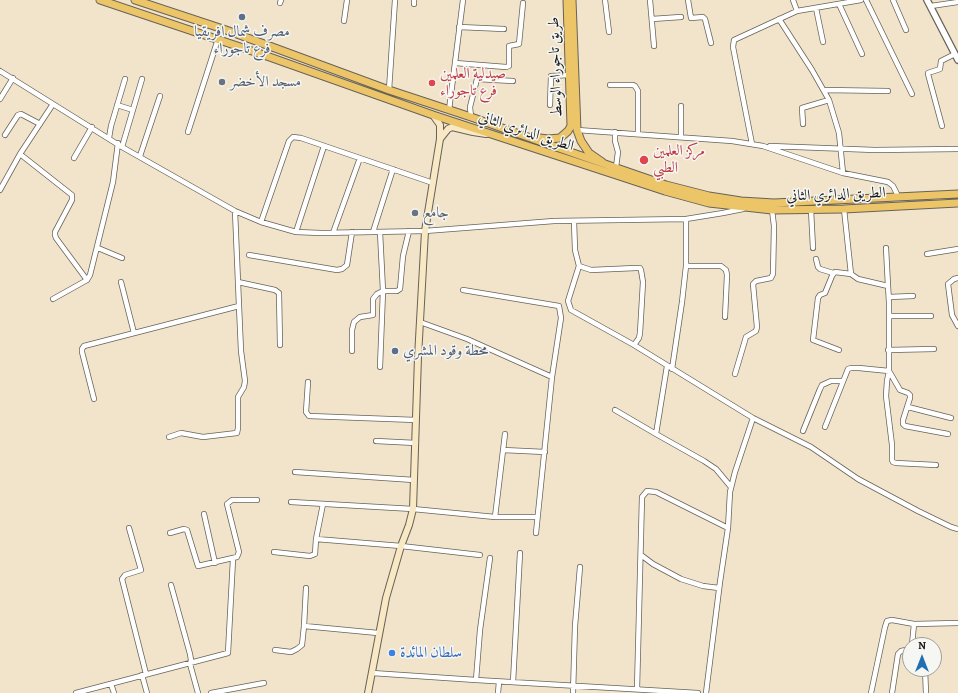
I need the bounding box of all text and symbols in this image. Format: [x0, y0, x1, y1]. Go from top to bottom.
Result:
marker: مصرف شمال افريقيا فرع تاجوراء [237, 12, 247, 22]
street label: طريق تاجوراء الوسط [545, 16, 567, 118]
place label: مصرف شمال افريقيا فرع تاجوراء [194, 23, 290, 58]
place label: صيدلية العلمين فرع تاجوراء [440, 65, 506, 100]
place label: مسجد الأخضر [230, 73, 301, 91]
marker: مسجد الأخضر [217, 77, 227, 87]
marker: صيدلية العلمين فرع تاجوراء [427, 78, 437, 88]
street label: الطريق الدائري الثاني [476, 108, 576, 156]
place label: مركز العلمين الطبي [653, 142, 705, 177]
marker: مركز العلمين الطبي [638, 154, 650, 166]
street label: الطريق الدائري الثاني [786, 184, 886, 206]
place label: جامع [423, 204, 449, 222]
marker: جامع [410, 208, 420, 218]
place label: محطة وقود المشري [403, 342, 488, 360]
marker: محطة وقود المشري [390, 346, 400, 356]
north arrow [902, 637, 942, 677]
text: N [918, 638, 926, 653]
place label: سلطان المائدة [400, 644, 462, 662]
marker: سلطان المائدة [387, 648, 397, 658]

